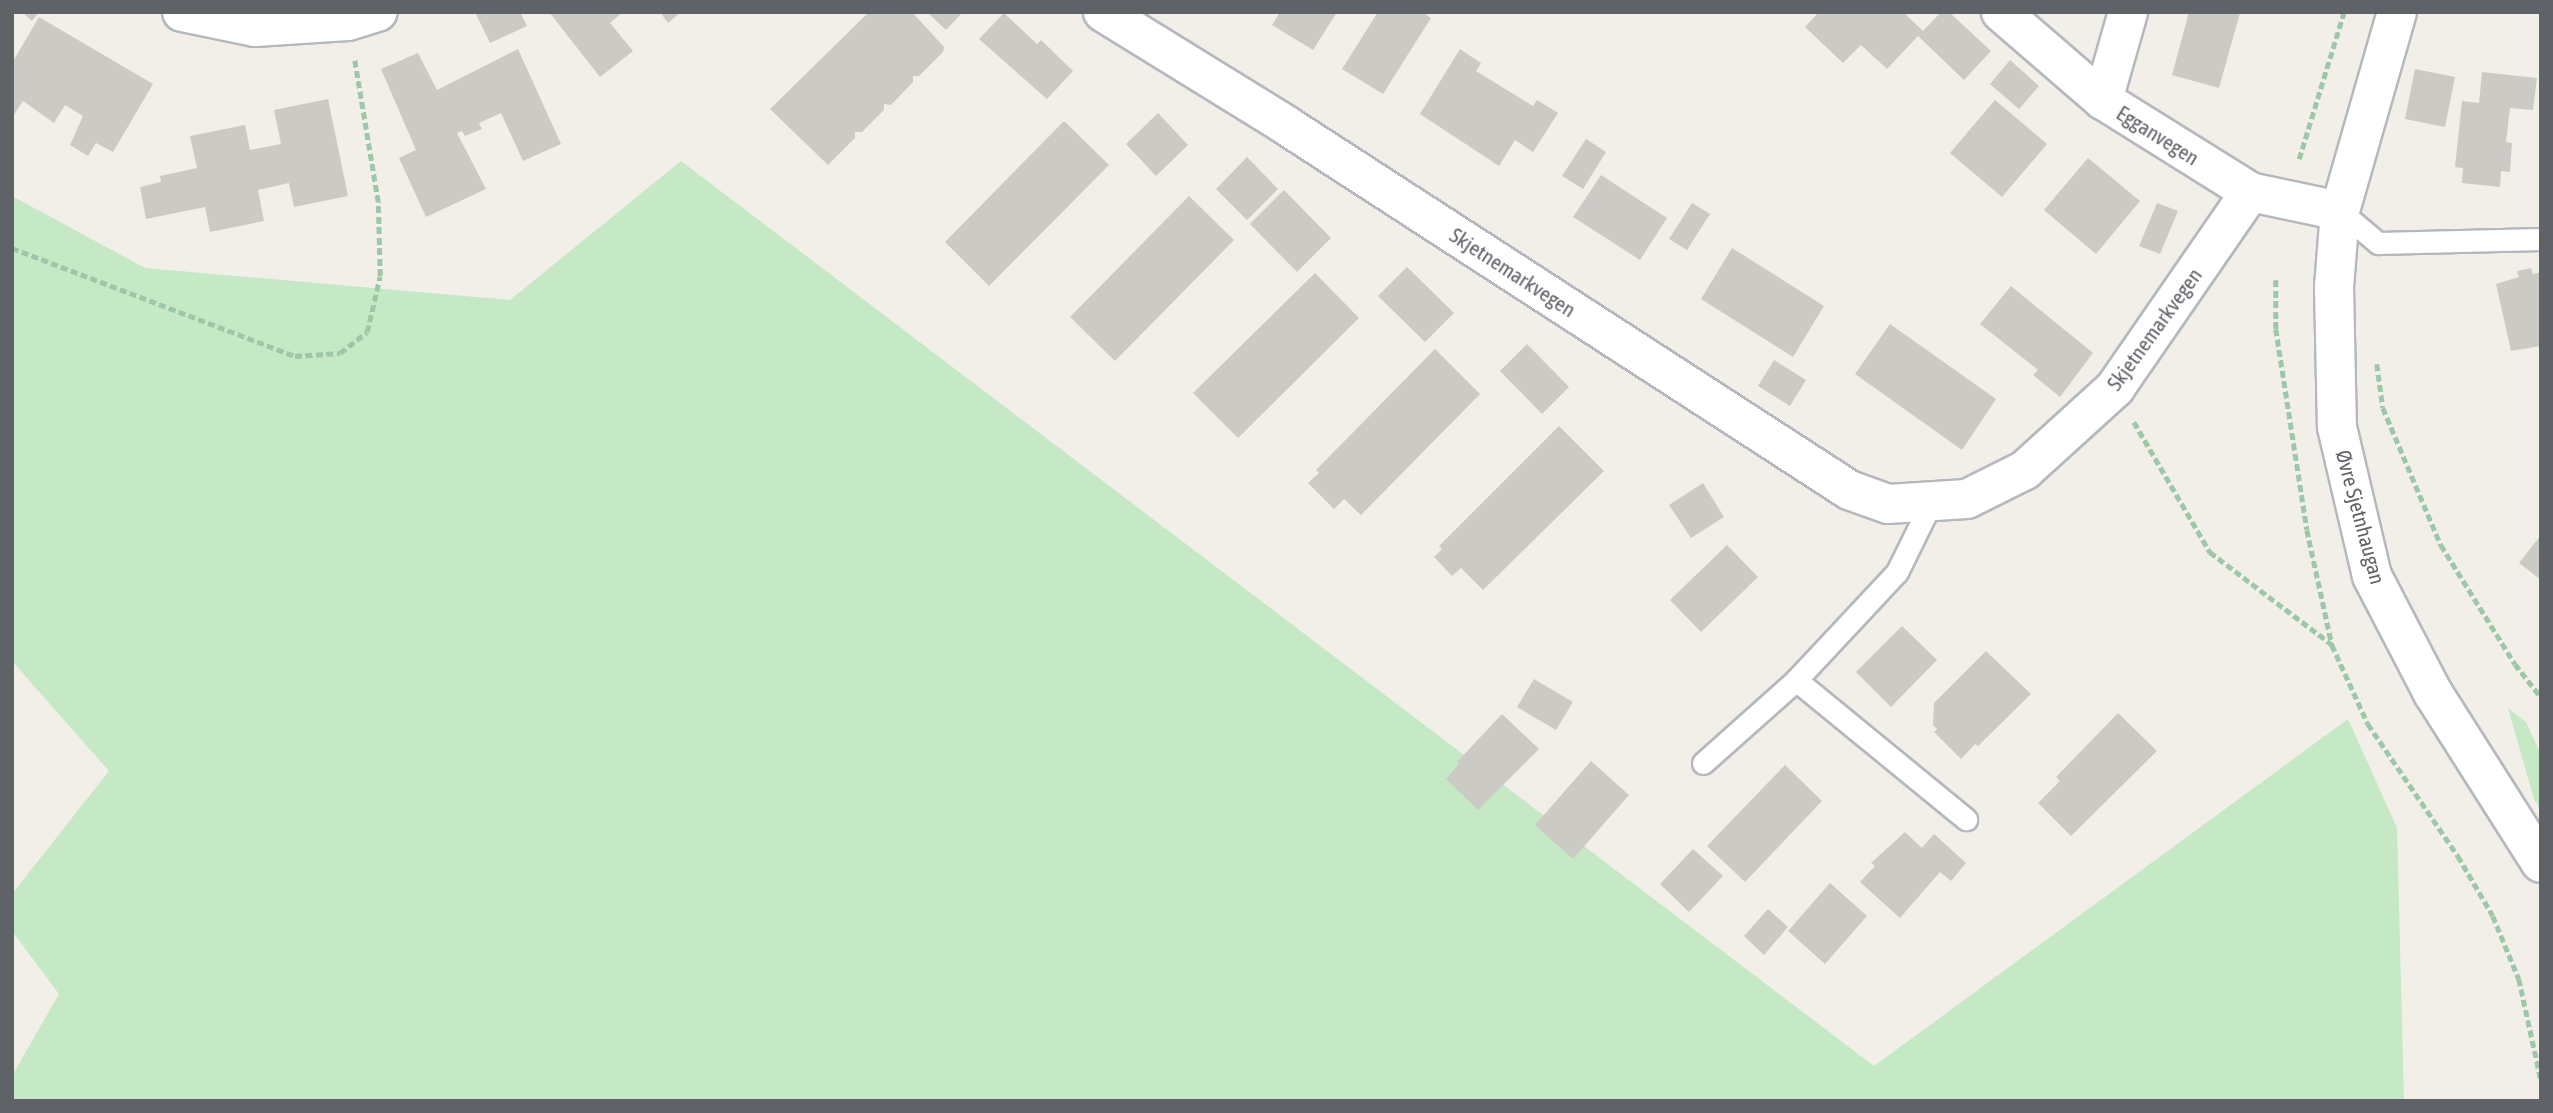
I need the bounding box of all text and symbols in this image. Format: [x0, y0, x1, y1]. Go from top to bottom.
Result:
street label: Egganvegen [2112, 100, 2204, 170]
street label: Skjetnemarkvegen [1445, 222, 1581, 322]
street label: Skjetnemarkvegen [2101, 263, 2207, 395]
street label: Øvre Sjetnhaugan [2331, 447, 2391, 587]

